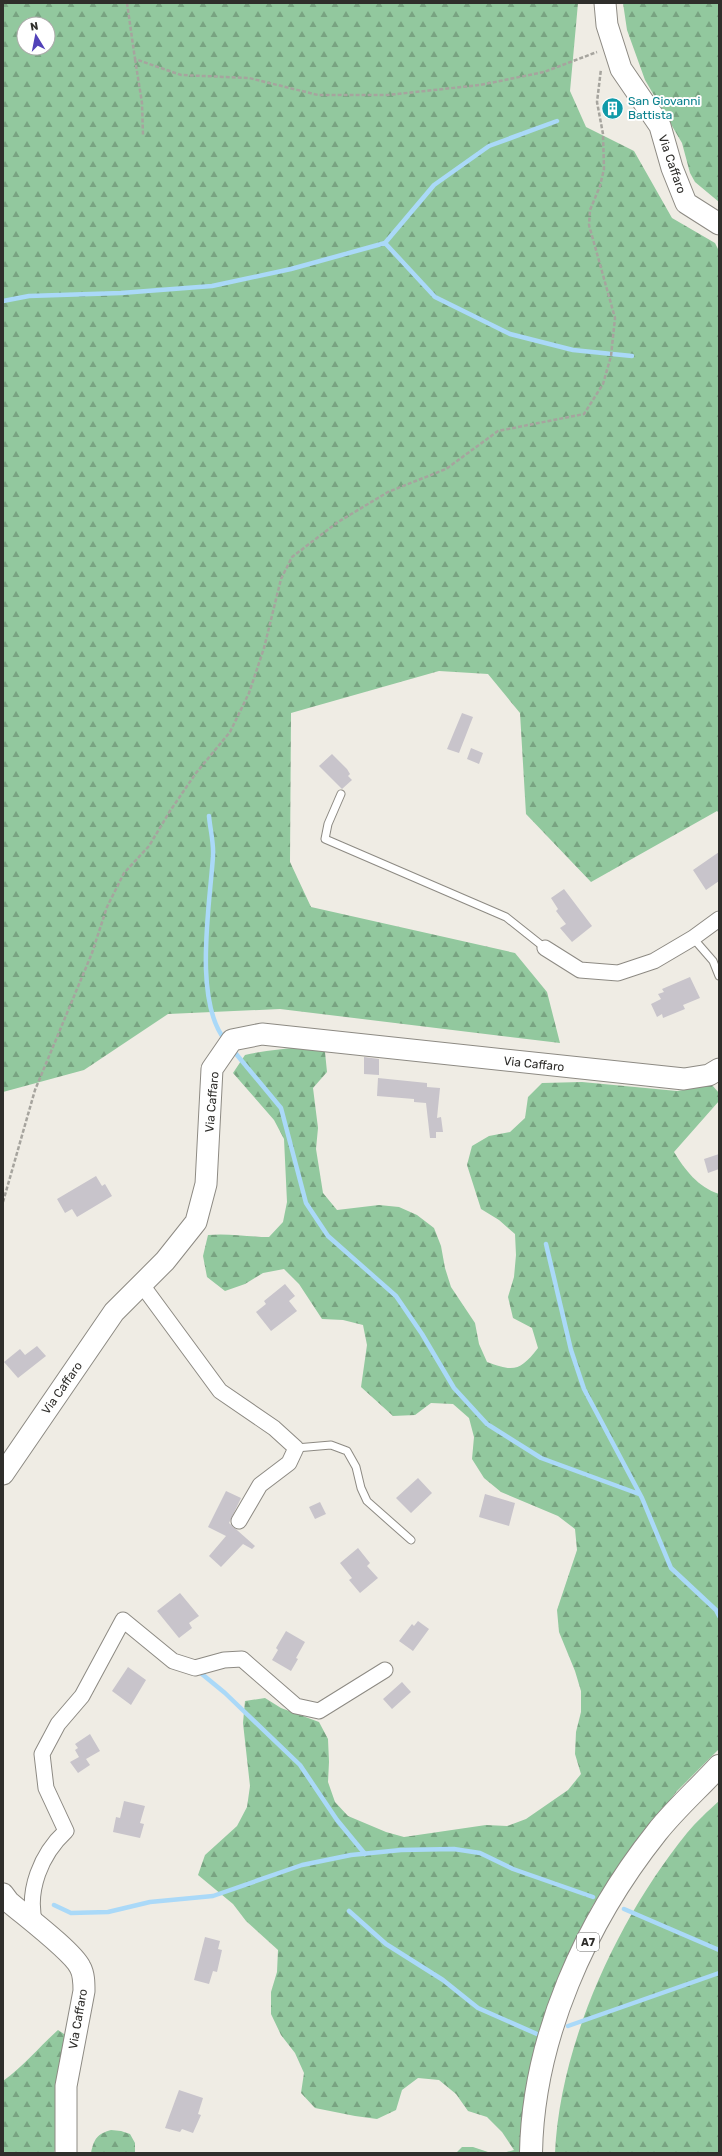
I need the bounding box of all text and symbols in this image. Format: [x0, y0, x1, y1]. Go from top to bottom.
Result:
north arrow [16, 16, 56, 56]
text: N [29, 20, 39, 34]
place label: San Giovanni Battista [628, 94, 701, 122]
building icon: San Giovanni Battista [600, 95, 626, 121]
street label: Via Caffaro [655, 133, 689, 195]
street label: Via Caffaro [503, 1054, 565, 1074]
street label: Via Caffaro [202, 1071, 222, 1133]
street label: Via Caffaro [39, 1359, 85, 1417]
road number: A7 [577, 1933, 599, 1951]
street label: Via Caffaro [66, 1988, 90, 2050]

